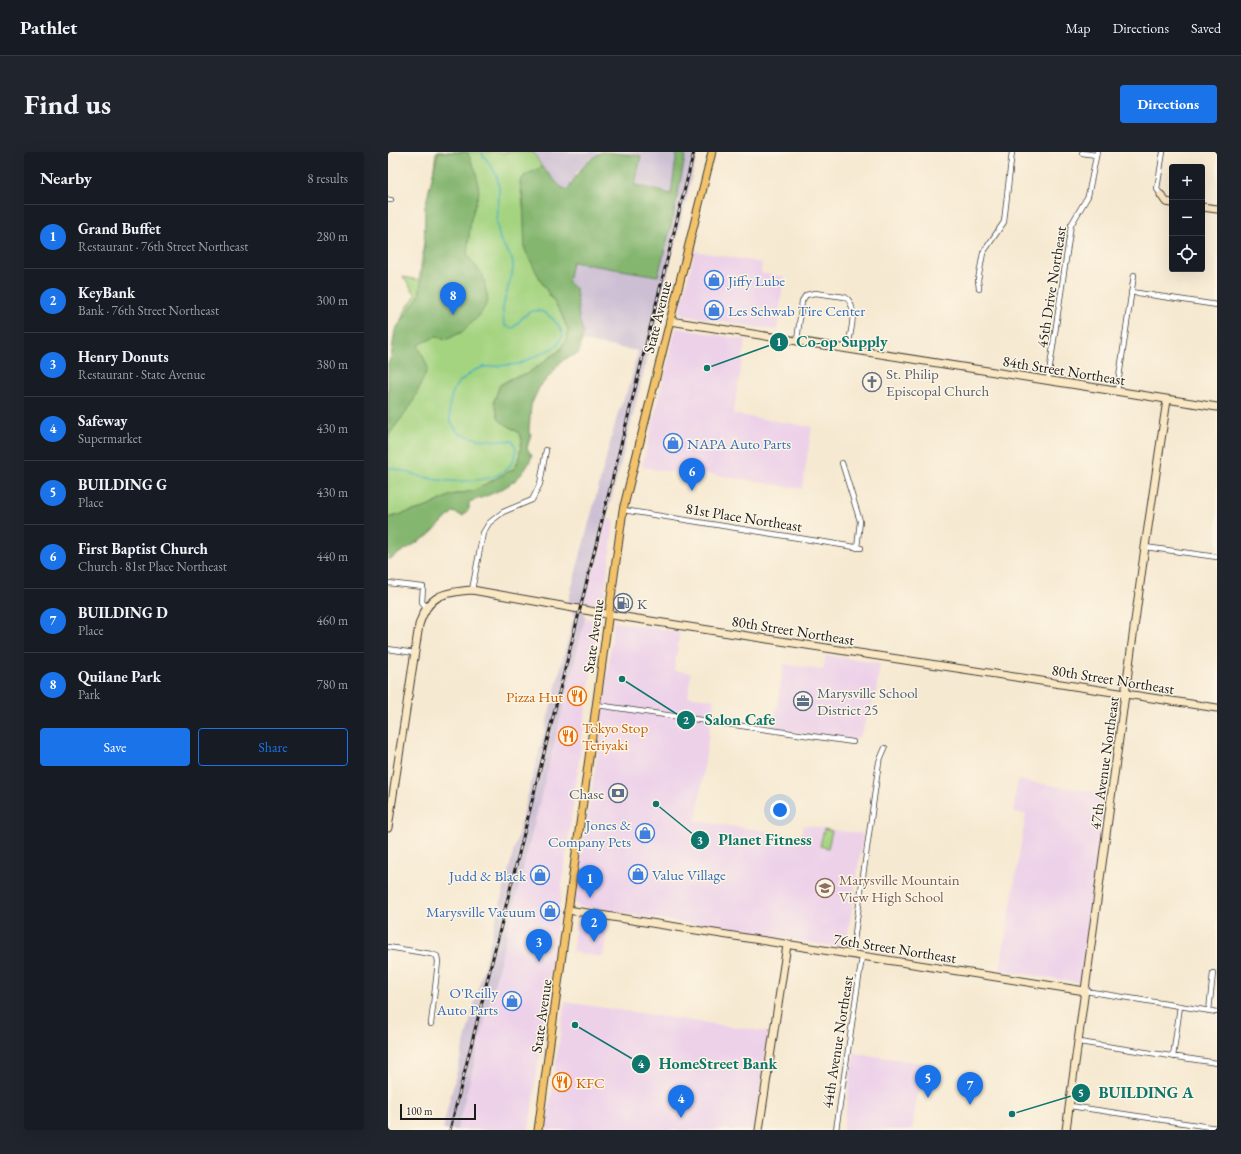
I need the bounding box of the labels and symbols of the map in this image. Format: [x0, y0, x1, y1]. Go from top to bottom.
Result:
street label: 45th Drive Northeast [1032, 224, 1070, 349]
shop icon: Jiffy Lube [703, 269, 725, 291]
place label: Jiffy Lube [726, 271, 785, 290]
street label: State Avenue [639, 279, 675, 355]
pin: 8 [440, 282, 466, 315]
shop icon: Les Schwab Tire Center [703, 299, 725, 321]
place label: Les Schwab Tire Center [728, 301, 865, 320]
callout: Co-op Supply [769, 328, 896, 356]
text: Co-op Supply [796, 331, 888, 352]
text: 1 [776, 334, 782, 350]
street label: 84th Street Northeast [1001, 351, 1127, 389]
place label: St. Philip Episcopal Church [886, 364, 989, 400]
church icon: St. Philip Episcopal Church [861, 371, 883, 393]
shop icon: NAPA Auto Parts [662, 432, 684, 454]
place label: NAPA Auto Parts [687, 434, 791, 453]
pin: 6 [679, 458, 705, 491]
street label: 81st Place Northeast [684, 498, 804, 536]
fuel station icon: K [612, 592, 634, 614]
place label: K [637, 594, 648, 613]
street label: State Avenue [578, 598, 608, 674]
street label: 80th Street Northeast [730, 611, 856, 649]
street label: 80th Street Northeast [1050, 660, 1176, 698]
place label: Marysville School District 25 [817, 683, 918, 719]
restaurant icon: Pizza Hut [566, 685, 588, 707]
place label: Pizza Hut [506, 687, 563, 706]
office icon: Marysville School District 25 [792, 690, 814, 712]
street label: 47th Avenue Northeast [1085, 695, 1123, 831]
callout: Salon Cafe [676, 706, 783, 734]
text: Salon Cafe [705, 709, 775, 730]
text: 2 [683, 712, 690, 728]
place label: Tokyo Stop Teriyaki [582, 718, 648, 754]
restaurant icon: Tokyo Stop Teriyaki [557, 725, 579, 747]
bank icon: Chase [607, 782, 629, 804]
place label: Chase [569, 784, 604, 803]
your location [770, 800, 790, 820]
place label: Jones & Company Pets [548, 815, 632, 851]
shop icon: Jones & Company Pets [634, 822, 656, 844]
callout: Planet Fitness [690, 826, 820, 854]
text: Planet Fitness [718, 829, 812, 850]
text: 3 [697, 832, 703, 848]
shop icon: Value Village [627, 863, 649, 885]
shop icon: Judd & Black [529, 864, 551, 886]
pin: 1 [577, 865, 603, 898]
place label: Value Village [652, 865, 726, 884]
place label: Judd & Black [447, 866, 527, 885]
place label: Marysville Mountain View High School [839, 870, 960, 906]
school or university icon: Marysville Mountain View High School [814, 877, 836, 899]
shop icon: Marysville Vacuum [539, 900, 561, 922]
place label: Marysville Vacuum [426, 902, 536, 921]
pin: 2 [581, 909, 607, 942]
pin: 3 [526, 929, 552, 962]
street label: 76th Street Northeast [832, 929, 958, 967]
street label: 44th Avenue Northeast [817, 974, 857, 1110]
street label: State Avenue [526, 978, 556, 1054]
place label: O'Reilly Auto Parts [435, 983, 498, 1019]
shop icon: O'Reilly Auto Parts [501, 990, 523, 1012]
callout: HomeStreet Bank [631, 1050, 785, 1078]
text: HomeStreet Bank [659, 1053, 778, 1074]
text: 4 [638, 1056, 645, 1072]
pin: 5 [915, 1065, 941, 1098]
restaurant icon: KFC [551, 1071, 573, 1093]
pin: 7 [957, 1072, 983, 1105]
place label: KFC [576, 1073, 605, 1092]
callout: BUILDING A [1071, 1079, 1202, 1107]
text: BUILDING A [1099, 1082, 1194, 1103]
pin: 4 [668, 1085, 694, 1118]
text: 5 [1078, 1085, 1084, 1101]
scale bar [400, 1102, 476, 1121]

